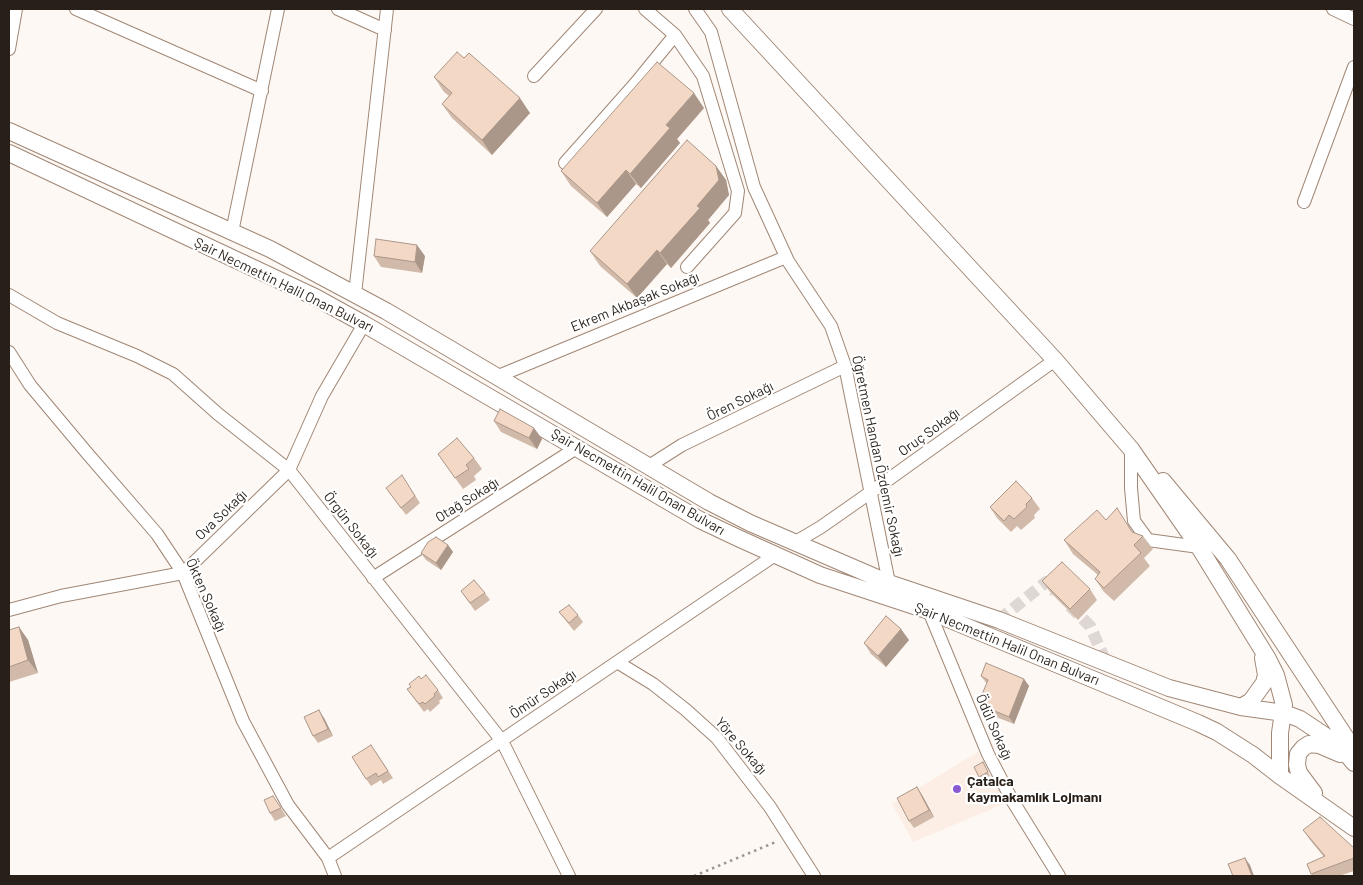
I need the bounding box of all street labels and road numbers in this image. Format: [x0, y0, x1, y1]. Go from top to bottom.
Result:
street label: Şair Necmettin Halil Onan Bulvarı [191, 234, 377, 336]
street label: Ekrem Akbaşak Sokağı [568, 269, 702, 335]
street label: Öğretmen Handan Özdemir Sokağı [848, 354, 908, 558]
street label: Ören Sokağı [704, 378, 776, 424]
street label: Oruç Sokağı [895, 404, 963, 460]
street label: Şair Necmettin Halil Onan Bulvarı [548, 425, 728, 539]
street label: Otağ Sokağı [432, 474, 502, 526]
street label: Ova Sokağı [192, 486, 250, 544]
street label: Örgün Sokağı [320, 489, 382, 561]
street label: Ökten Sokağı [182, 556, 230, 634]
street label: Şair Necmettin Halil Onan Bulvarı [912, 599, 1102, 689]
street label: Ömür Sokağı [507, 666, 579, 722]
street label: Ödül Sokağı [972, 692, 1016, 762]
street label: Yöre Sokağı [712, 714, 770, 778]

